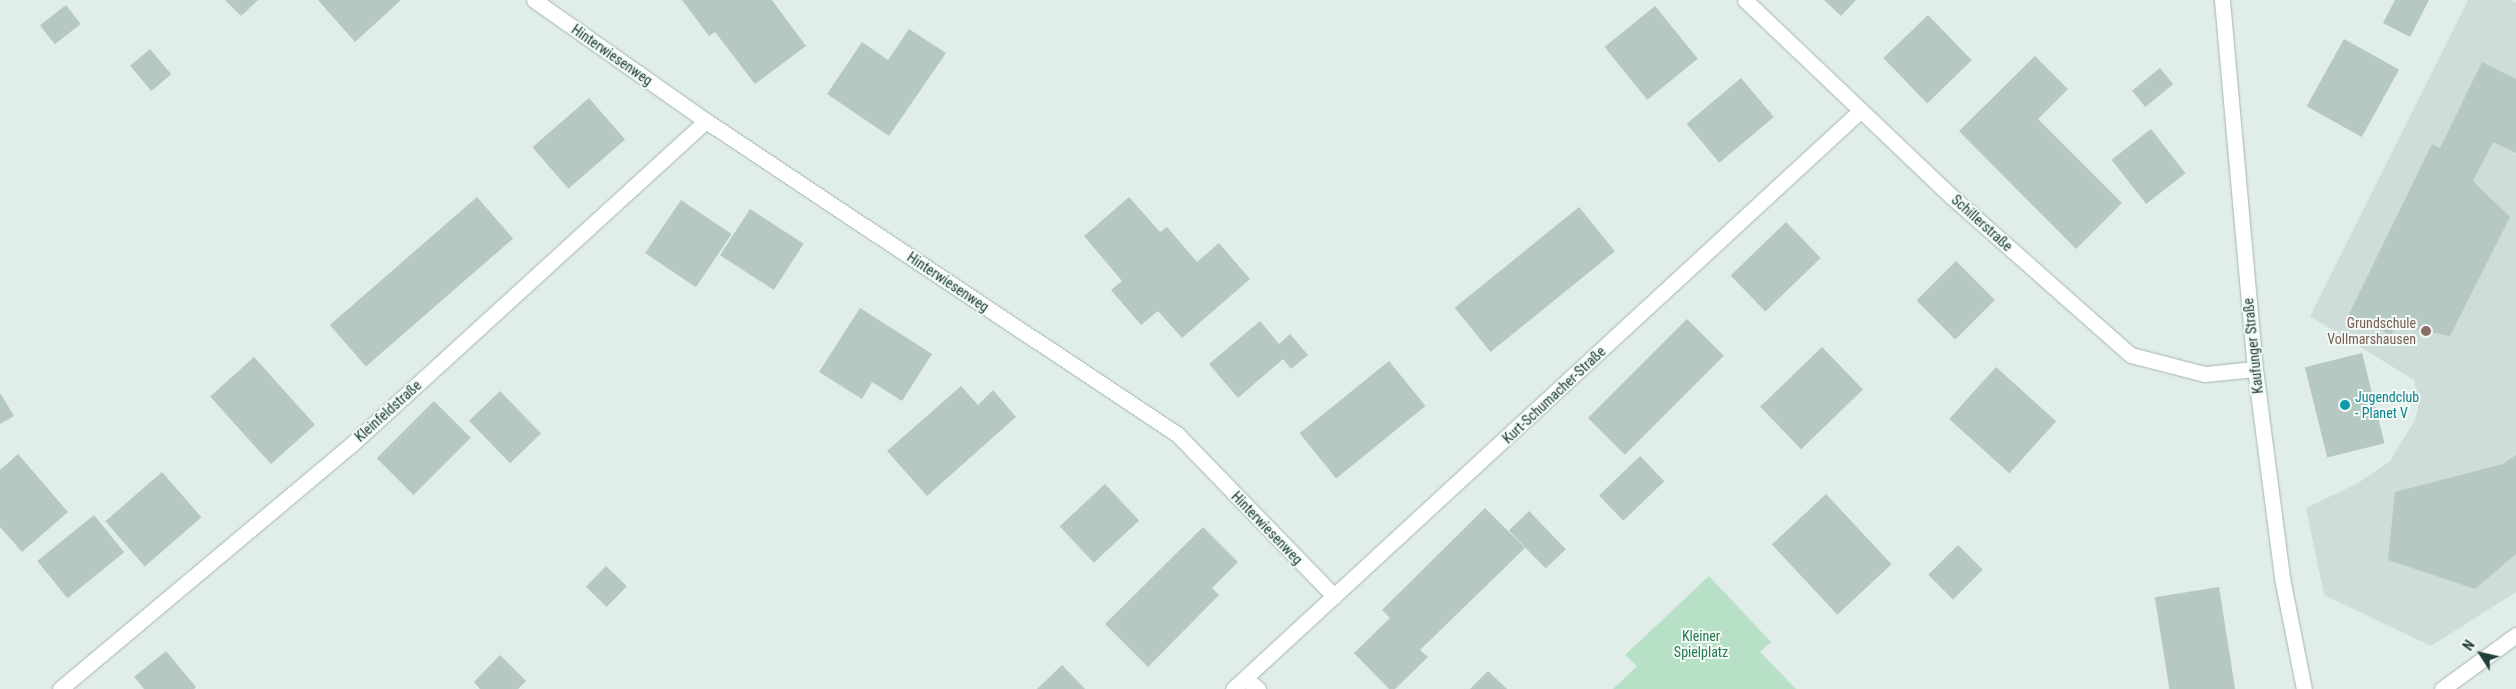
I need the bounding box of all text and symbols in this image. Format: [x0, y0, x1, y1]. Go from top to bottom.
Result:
street label: Hinterwiesenweg [568, 21, 656, 89]
street label: Schillerstraße [1948, 191, 2016, 255]
street label: Hinterwiesenweg [904, 248, 992, 316]
street label: Kaufunger Straße [2240, 297, 2266, 395]
place label: Grundschule Vollmarshausen [2327, 315, 2416, 348]
marker: Grundschule Vollmarshausen [2420, 325, 2432, 337]
street label: Kurt-Schumacher-Straße [1499, 343, 1609, 447]
street label: Kleinfeldstraße [351, 377, 425, 445]
place label: Jugendclub - Planet V [2355, 389, 2419, 422]
marker: Jugendclub - Planet V [2339, 399, 2351, 411]
street label: Hinterwiesenweg [1228, 488, 1306, 568]
park label: Kleiner Spielplatz [1674, 628, 1728, 660]
north arrow [2456, 629, 2506, 679]
text: N [2460, 637, 2478, 654]

